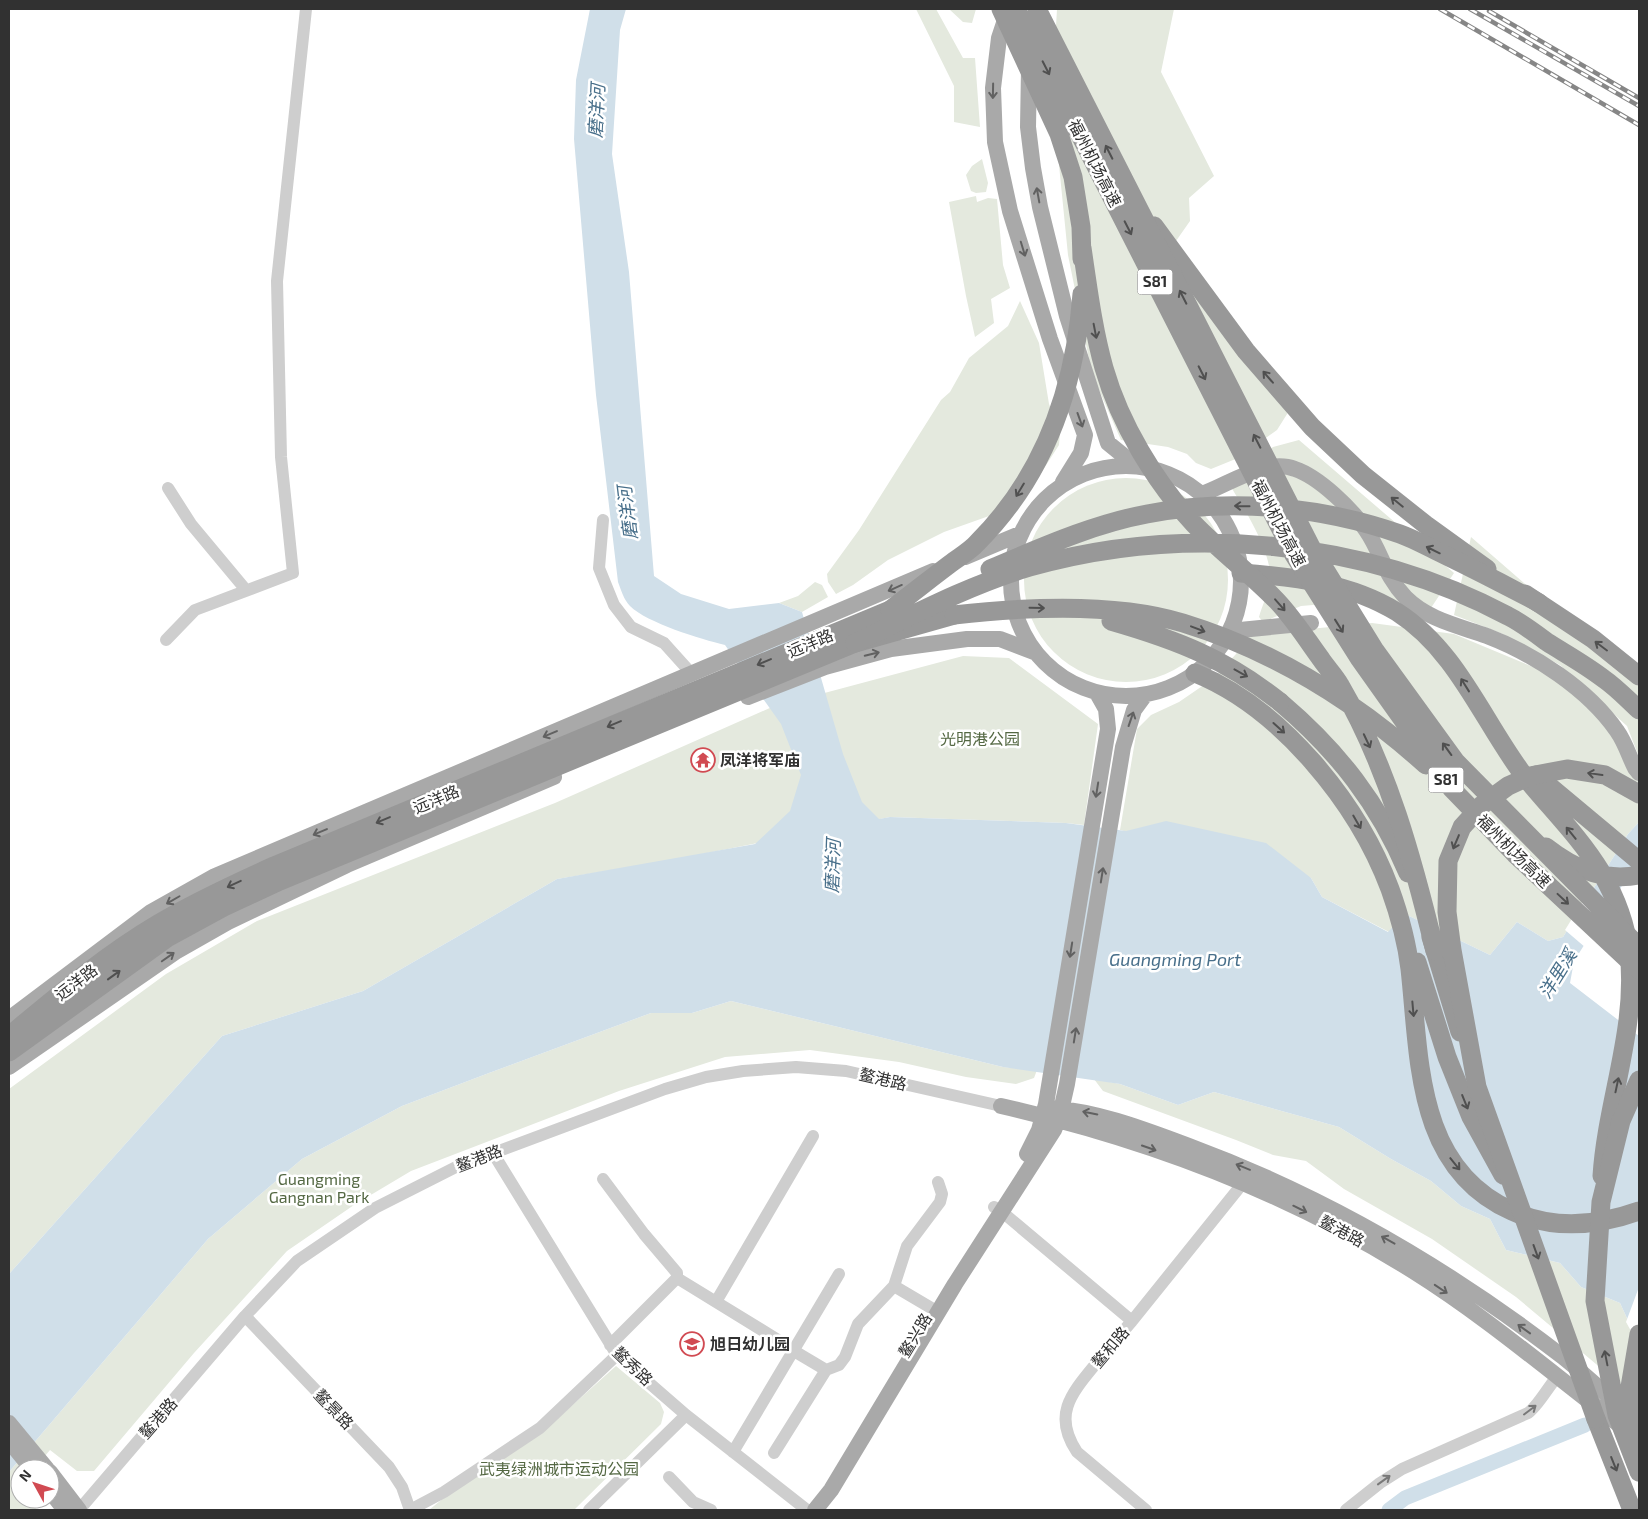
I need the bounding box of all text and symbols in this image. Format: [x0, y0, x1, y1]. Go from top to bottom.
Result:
one-way arrow [1042, 60, 1051, 75]
water label: 磨洋河 [584, 80, 609, 138]
one-way arrow [988, 82, 998, 98]
street label: 福州机场高速 [1065, 116, 1126, 210]
one-way arrow [1104, 145, 1113, 160]
one-way arrow [1032, 187, 1042, 203]
one-way arrow [1124, 220, 1133, 235]
one-way arrow [1018, 241, 1028, 257]
road number: S81 [1138, 270, 1172, 294]
one-way arrow [1178, 289, 1188, 304]
one-way arrow [1091, 323, 1101, 339]
one-way arrow [1197, 365, 1207, 380]
one-way arrow [1263, 371, 1274, 384]
one-way arrow [1075, 412, 1085, 428]
one-way arrow [1252, 434, 1261, 449]
street label: 福州机场高速 [1249, 476, 1310, 570]
water label: 磨洋河 [612, 482, 641, 541]
one-way arrow [1014, 483, 1024, 497]
one-way arrow [1391, 497, 1404, 508]
one-way arrow [1235, 502, 1251, 511]
one-way arrow [1426, 544, 1441, 554]
one-way arrow [888, 583, 903, 593]
one-way arrow [1274, 598, 1285, 611]
one-way arrow [1029, 603, 1045, 613]
one-way arrow [1334, 619, 1344, 633]
street label: 远洋路 [784, 624, 836, 661]
one-way arrow [1190, 625, 1205, 634]
one-way arrow [1594, 641, 1608, 651]
one-way arrow [864, 649, 880, 658]
one-way arrow [757, 658, 772, 667]
one-way arrow [1233, 668, 1248, 678]
one-way arrow [1460, 678, 1470, 692]
one-way arrow [1127, 712, 1136, 728]
one-way arrow [607, 720, 622, 730]
one-way arrow [1273, 723, 1286, 734]
park label: 光明港公园 [940, 729, 1020, 748]
one-way arrow [543, 730, 558, 739]
one-way arrow [1363, 733, 1372, 748]
one-way arrow [1442, 742, 1452, 756]
temple icon: 凤洋将军庙 [690, 747, 716, 773]
place label: 凤洋将军庙 [720, 750, 800, 769]
road number: S81 [1428, 768, 1464, 792]
one-way arrow [1588, 768, 1604, 778]
street label: 远洋路 [410, 780, 462, 817]
one-way arrow [1092, 782, 1102, 798]
street label: 福州机场高速 [1474, 810, 1555, 891]
one-way arrow [1352, 815, 1362, 829]
one-way arrow [376, 816, 391, 826]
one-way arrow [1565, 826, 1576, 839]
one-way arrow [313, 827, 328, 837]
one-way arrow [1451, 834, 1461, 849]
water label: 磨洋河 [820, 836, 844, 893]
one-way arrow [1097, 868, 1107, 884]
one-way arrow [227, 880, 242, 890]
one-way arrow [1557, 893, 1569, 905]
one-way arrow [166, 896, 181, 905]
one-way arrow [1065, 942, 1075, 958]
water label: 洋里溪 [1534, 943, 1582, 1002]
water label: Guangming Port [1109, 948, 1241, 970]
one-way arrow [161, 952, 175, 962]
street label: 远洋路 [51, 960, 101, 1004]
one-way arrow [107, 970, 121, 980]
one-way arrow [1409, 1001, 1418, 1017]
one-way arrow [1071, 1028, 1081, 1044]
street label: 鳌港路 [858, 1064, 909, 1093]
one-way arrow [1612, 1077, 1622, 1093]
one-way arrow [1461, 1094, 1470, 1109]
one-way arrow [1083, 1108, 1099, 1117]
street label: 鳌港路 [453, 1140, 505, 1175]
one-way arrow [1141, 1144, 1156, 1153]
one-way arrow [1449, 1157, 1460, 1170]
one-way arrow [1236, 1162, 1251, 1171]
park label: Guangming Gangnan Park [269, 1169, 369, 1206]
one-way arrow [1292, 1204, 1307, 1214]
street label: 鳌港路 [1317, 1211, 1368, 1250]
one-way arrow [1382, 1234, 1396, 1244]
one-way arrow [1532, 1244, 1541, 1260]
one-way arrow [1433, 1284, 1447, 1294]
street label: 鳌兴路 [894, 1309, 935, 1360]
street label: 鳌和路 [1087, 1322, 1132, 1371]
one-way arrow [1517, 1324, 1531, 1334]
school or university icon: 旭日幼儿园 [679, 1331, 705, 1357]
place label: 旭日幼儿园 [710, 1334, 790, 1353]
street label: 鳌秀路 [609, 1342, 657, 1389]
one-way arrow [1601, 1351, 1611, 1367]
street label: 鳌景路 [311, 1385, 358, 1433]
street label: 鳌港路 [135, 1393, 181, 1442]
one-way arrow [1523, 1405, 1537, 1415]
one-way arrow [1610, 1456, 1619, 1471]
north arrow [10, 1459, 60, 1509]
park label: 武夷绿洲城市运动公园 [479, 1459, 639, 1478]
text: N [15, 1466, 34, 1485]
one-way arrow [1377, 1475, 1391, 1485]

